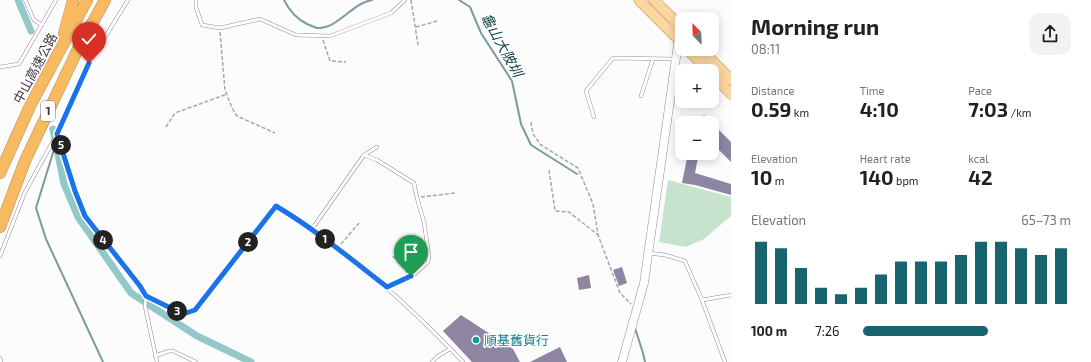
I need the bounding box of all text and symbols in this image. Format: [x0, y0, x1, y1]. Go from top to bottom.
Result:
water label: 龜山大陂圳 [478, 10, 528, 81]
north arrow [675, 12, 719, 56]
map controls [675, 12, 719, 160]
text: Morning run [751, 13, 879, 39]
button: share [1029, 13, 1071, 55]
pin [72, 22, 106, 63]
icon: check [78, 28, 100, 50]
street label: 中山高速公路 [10, 30, 60, 106]
text: 08:11 [751, 41, 780, 57]
button: + [675, 64, 719, 108]
text: Distance [751, 84, 794, 97]
text: Time [860, 84, 884, 97]
text: Pace [968, 84, 992, 97]
text: 0.59 [751, 97, 791, 121]
text: 4:10 [860, 97, 899, 121]
text: 7:03 [968, 97, 1008, 121]
road number: 1 [41, 101, 55, 121]
text: km [791, 106, 809, 119]
text: /km [1008, 106, 1031, 119]
button: − [675, 116, 719, 160]
pin: 5 [51, 135, 71, 155]
text: 5 [58, 138, 64, 151]
text: Elevation [751, 152, 798, 165]
text: Heart rate [860, 152, 911, 165]
text: kcal [968, 152, 988, 165]
text: 10 [751, 165, 772, 189]
text: 140 [860, 165, 894, 189]
text: 42 [968, 165, 993, 189]
text: m [772, 174, 784, 187]
text: bpm [894, 174, 918, 187]
text: Elevation [751, 212, 806, 228]
text: 65–73 m [1021, 212, 1071, 228]
pin: 1 [315, 229, 335, 249]
pin: 4 [93, 230, 113, 250]
pin: 2 [238, 232, 258, 252]
text: 1 [323, 232, 327, 245]
text: 4 [99, 233, 107, 246]
text: 2 [245, 235, 251, 248]
pin [394, 235, 428, 276]
icon: arrive [400, 241, 422, 263]
pin: 3 [167, 301, 187, 321]
text: 3 [174, 304, 180, 317]
text: 100 m [751, 323, 787, 339]
text: 7:26 [815, 323, 839, 339]
place label: 順基舊貨行 [484, 332, 549, 348]
marker: 順基舊貨行 [471, 335, 481, 345]

